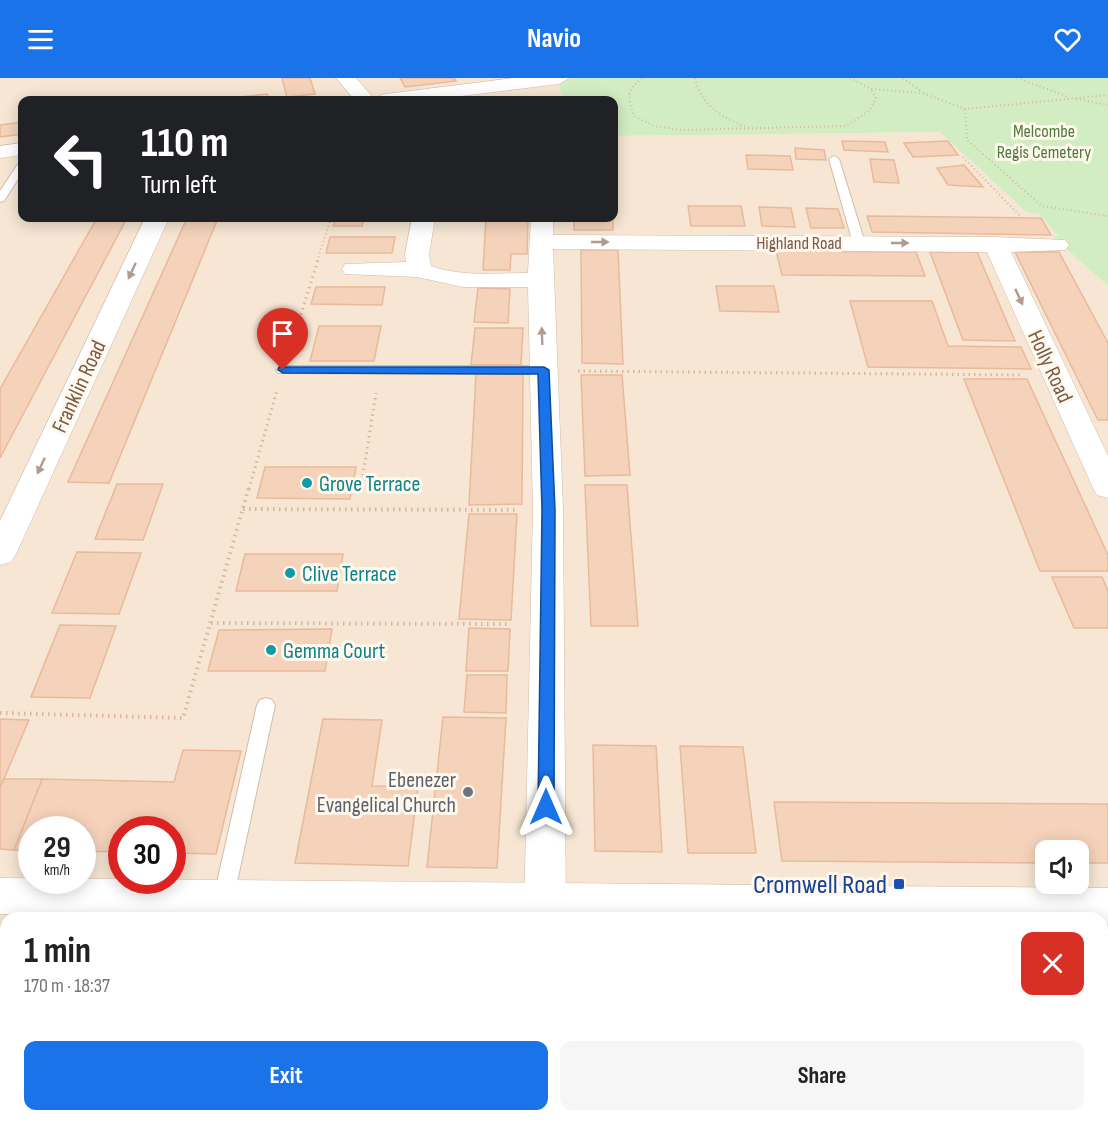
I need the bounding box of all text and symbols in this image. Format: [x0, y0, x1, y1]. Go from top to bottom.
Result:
icon: menu [24, 23, 57, 56]
text: Navio [527, 23, 581, 55]
icon: heart [1051, 23, 1084, 56]
text: 110 m [141, 118, 228, 169]
icon: left [42, 120, 120, 198]
park label: Melcombe Regis Cemetery [997, 121, 1091, 163]
text: Turn left [141, 169, 217, 201]
street label: Highland Road [756, 233, 842, 254]
one-way arrow [590, 237, 609, 247]
one-way arrow [890, 238, 909, 248]
one-way arrow [127, 262, 137, 280]
one-way arrow [1015, 288, 1024, 305]
pin [257, 308, 308, 370]
icon: arrive [266, 317, 299, 350]
street label: Holly Road [1021, 326, 1078, 407]
one-way arrow [538, 327, 547, 346]
street label: Franklin Road [46, 336, 112, 437]
one-way arrow [36, 458, 45, 475]
place label: Grove Terrace [319, 471, 420, 498]
marker: Grove Terrace [300, 476, 314, 490]
place label: Clive Terrace [302, 561, 397, 588]
marker: Clive Terrace [283, 566, 297, 580]
place label: Gemma Court [283, 638, 385, 665]
marker: Gemma Court [264, 643, 278, 657]
place label: Ebenezer Evangelical Church [317, 767, 456, 819]
position arrow [514, 775, 578, 839]
marker: Ebenezer Evangelical Church [461, 785, 475, 799]
speed limit sign: 30 [108, 816, 186, 894]
text: 29 [43, 830, 71, 866]
map controls [1035, 840, 1089, 894]
button: sound [1035, 840, 1089, 894]
text: km/h [44, 861, 70, 880]
place label: Cromwell Road [753, 869, 887, 901]
marker: Cromwell Road [892, 877, 906, 891]
text: 1 min [24, 930, 91, 973]
button: close [1021, 932, 1084, 995]
text: 170 m · 18:37 [24, 974, 110, 998]
button: Exit [24, 1041, 548, 1110]
button: Share [560, 1041, 1084, 1110]

